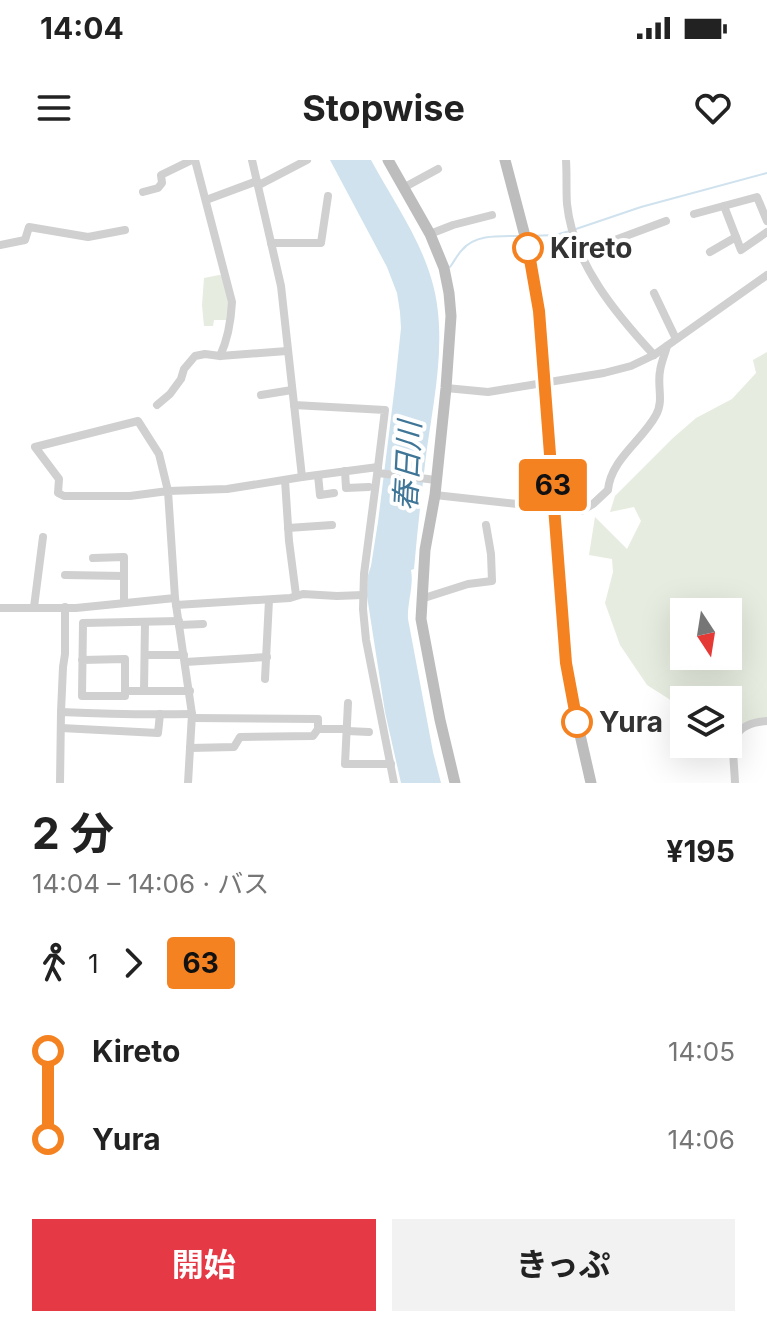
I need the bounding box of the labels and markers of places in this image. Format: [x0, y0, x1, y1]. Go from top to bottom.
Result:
place label: Kireto [550, 231, 632, 265]
marker: Kireto [513, 233, 543, 263]
place label: Yura [599, 705, 663, 739]
marker: Yura [562, 707, 592, 737]

